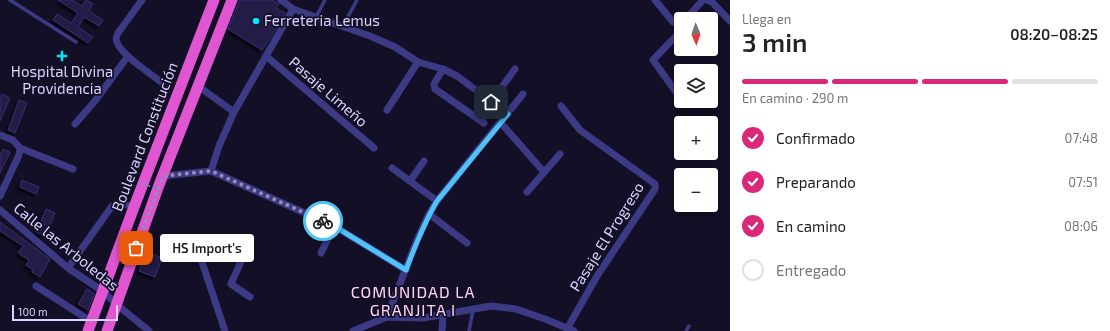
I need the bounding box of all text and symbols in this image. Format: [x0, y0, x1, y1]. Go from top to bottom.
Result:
place label: Ferreteria Lemus [264, 11, 380, 29]
text: Llega en [742, 11, 791, 27]
north arrow [674, 12, 718, 56]
map controls [674, 12, 718, 212]
marker: Ferreteria Lemus [251, 16, 261, 26]
text: 08:20–08:25 [1010, 25, 1098, 43]
text: 3 min [742, 26, 807, 57]
marker: Hospital Divina Providencia [56, 50, 68, 62]
street label: Pasaje Limeño [285, 52, 372, 131]
street label: Boulevard Constitución [107, 60, 181, 214]
place label: Hospital Divina Providencia [11, 62, 113, 97]
button: layers [674, 64, 718, 108]
pin [474, 85, 508, 119]
text: En camino · 290 m [742, 90, 849, 106]
icon: home [480, 91, 502, 113]
button: + [674, 116, 718, 160]
icon: check [742, 127, 764, 149]
text: Confirmado [776, 129, 855, 147]
text: 07:48 [1065, 130, 1098, 146]
button: − [674, 168, 718, 212]
icon: check [742, 171, 764, 193]
text: Preparando [776, 173, 856, 191]
text: 07:51 [1068, 174, 1098, 190]
street label: Pasaje El Progreso [565, 179, 648, 295]
street label: Calle las Arboledas [11, 198, 123, 294]
courier [303, 201, 343, 241]
icon: bike [312, 210, 334, 232]
icon: check [742, 215, 764, 237]
text: En camino [776, 217, 846, 235]
text: 08:06 [1064, 218, 1098, 234]
pin [119, 231, 153, 265]
callout: HS Import's [160, 234, 254, 262]
icon: bag [125, 237, 147, 259]
text: HS Import's [172, 240, 242, 256]
text: Entregado [776, 261, 846, 279]
district label: COMUNIDAD LA GRANJITA I [351, 282, 475, 319]
scale bar [12, 303, 118, 322]
text: 100 m [18, 305, 48, 318]

